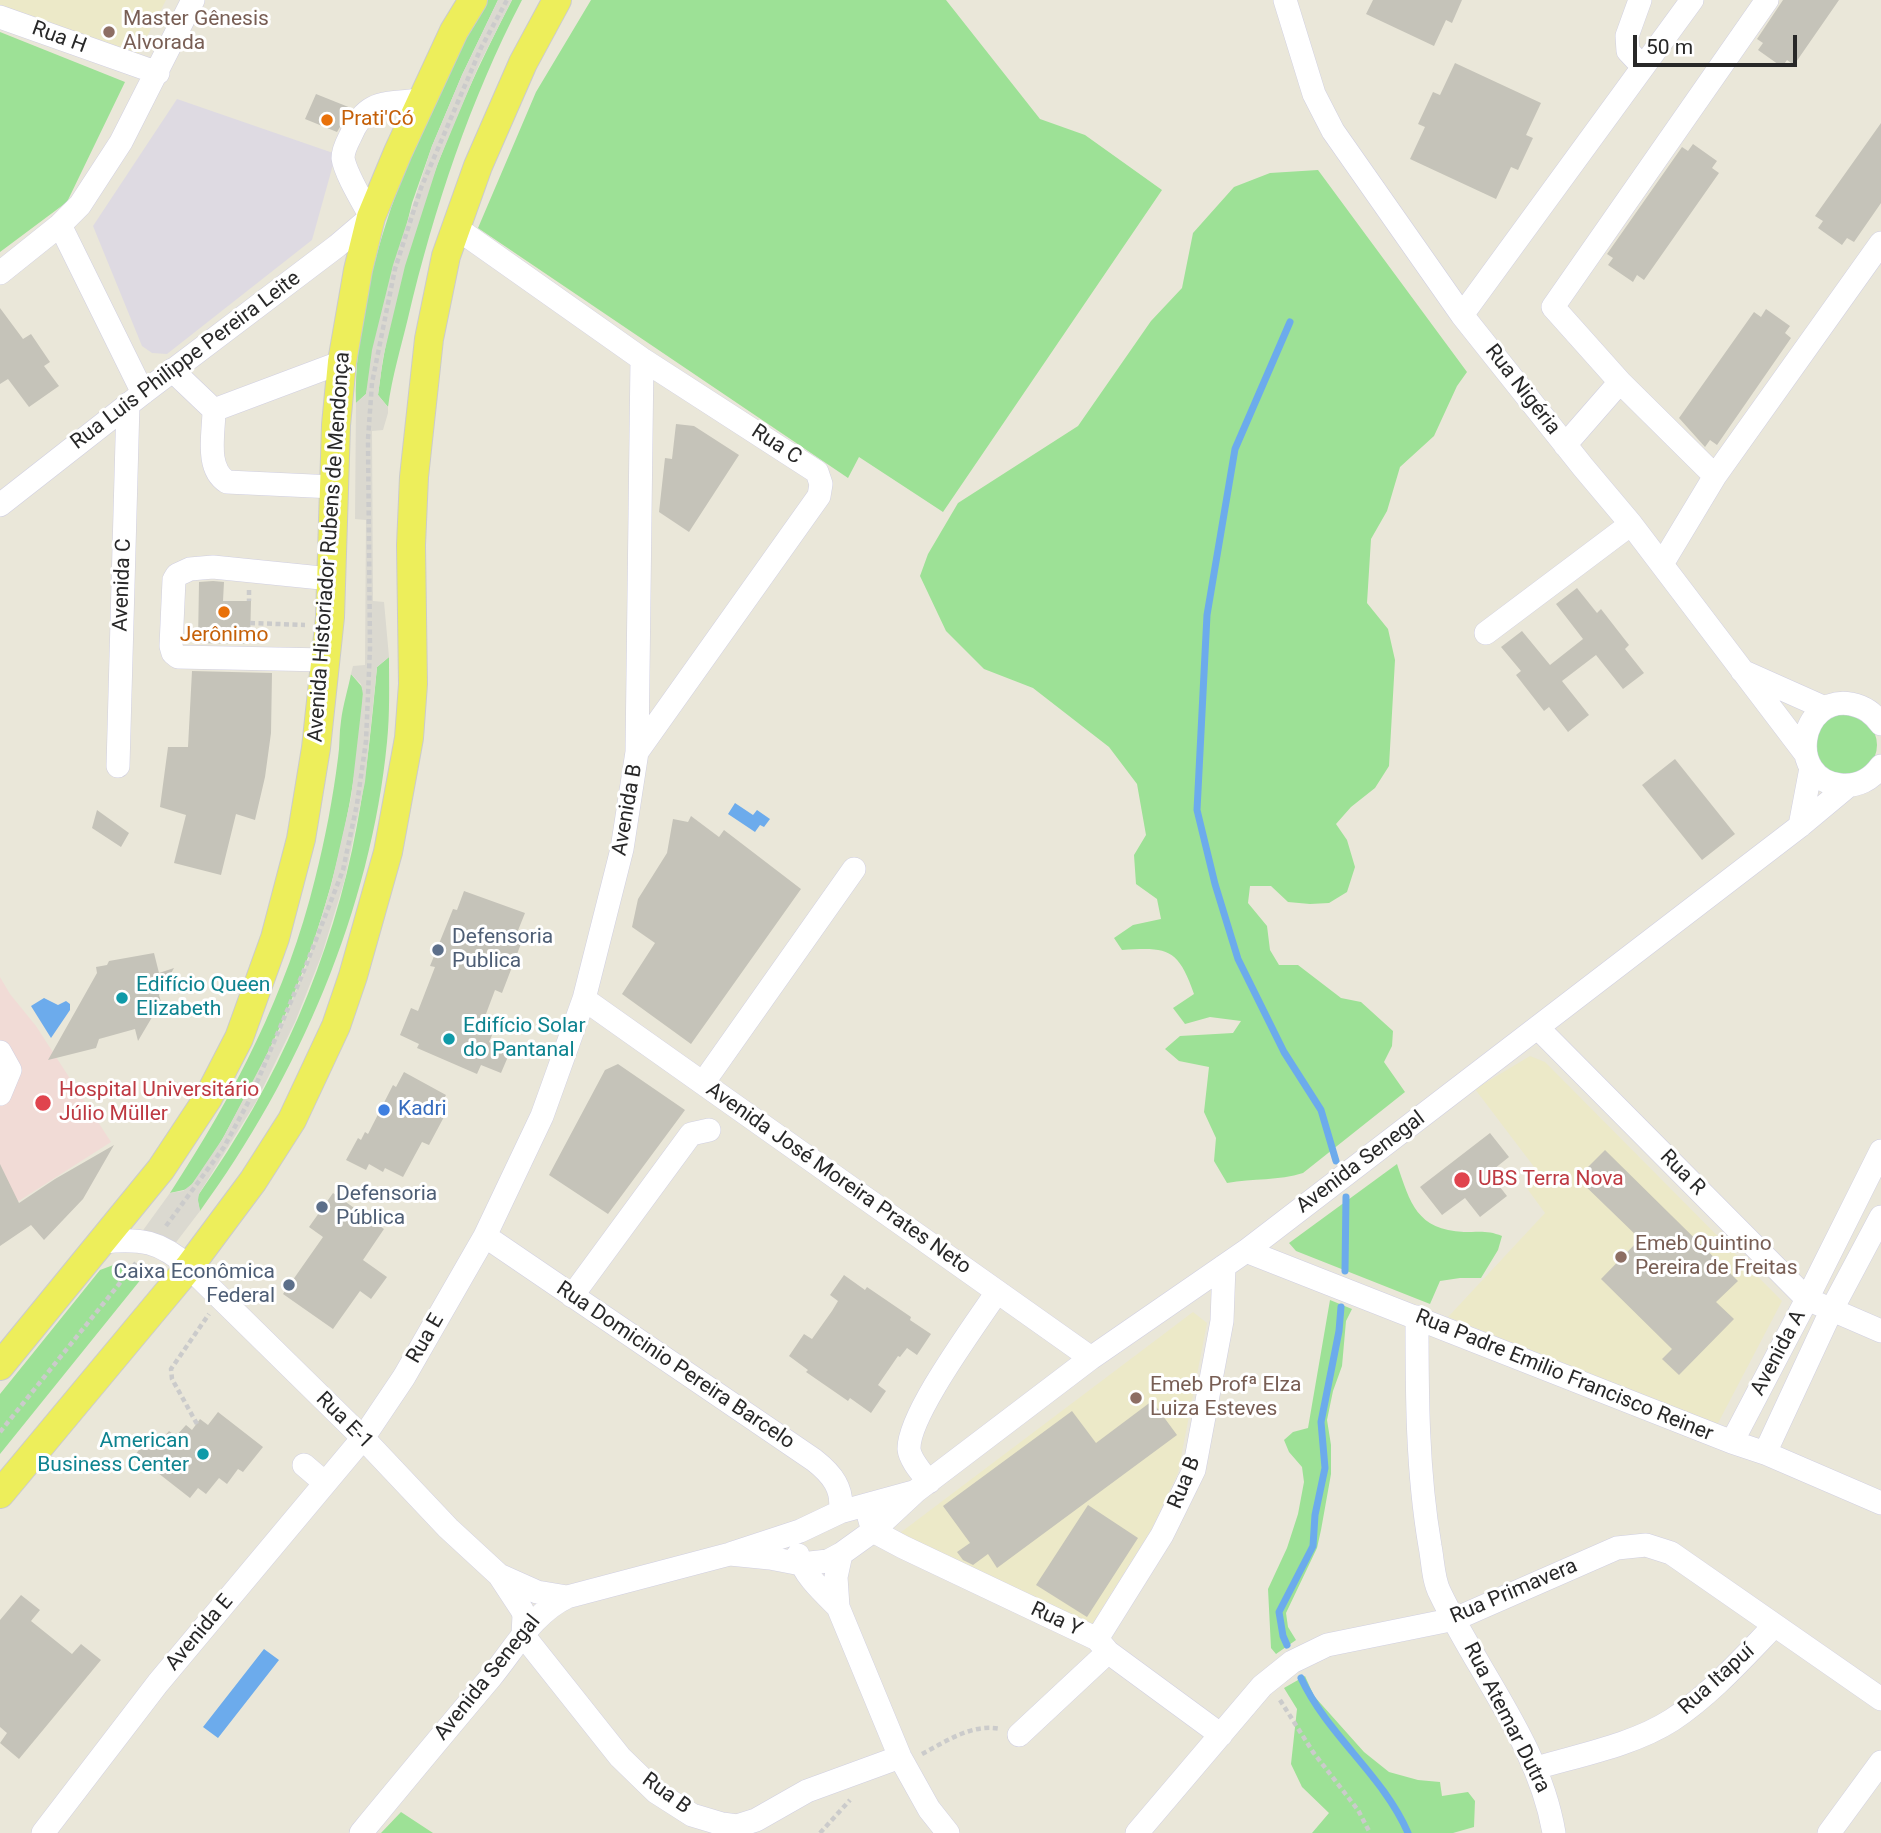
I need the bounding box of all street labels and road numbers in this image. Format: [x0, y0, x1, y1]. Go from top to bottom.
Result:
street label: Rua H [28, 17, 90, 59]
street label: Rua Luis Philippe Pereira Leite [66, 266, 306, 456]
street label: Rua Nigéria [1479, 340, 1565, 440]
street label: Avenida Historiador Rubens de Mendonça [304, 351, 356, 743]
street label: Rua C [746, 420, 806, 470]
street label: Avenida C [109, 538, 137, 632]
street label: Avenida B [608, 762, 648, 858]
street label: Avenida José Moreira Prates Neto [701, 1078, 975, 1280]
street label: Avenida Senegal [1292, 1107, 1430, 1219]
street label: Rua R [1654, 1145, 1710, 1201]
street label: Rua Domicinio Pereira Barcelo [551, 1277, 799, 1455]
street label: Rua Padre Emilio Francisco Reiner [1411, 1305, 1717, 1447]
street label: Avenida A [1746, 1306, 1812, 1400]
street label: Rua E [402, 1310, 450, 1368]
street label: Rua E-1 [310, 1387, 378, 1455]
street label: Rua B [1163, 1453, 1207, 1513]
street label: Rua Primavera [1447, 1554, 1581, 1630]
street label: Avenida E [161, 1590, 239, 1676]
street label: Rua Y [1026, 1597, 1086, 1643]
street label: Avenida Senegal [430, 1610, 546, 1746]
street label: Rua Atemar Dutra [1457, 1639, 1555, 1797]
street label: Rua Itapuí [1674, 1639, 1760, 1721]
street label: Rua B [637, 1768, 695, 1820]

